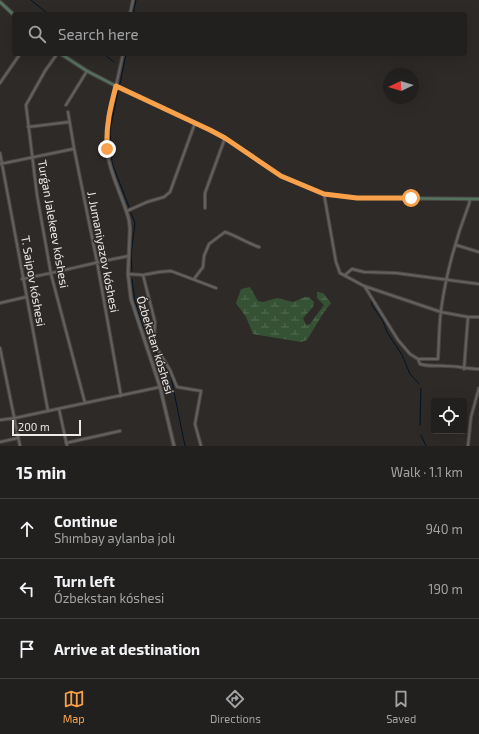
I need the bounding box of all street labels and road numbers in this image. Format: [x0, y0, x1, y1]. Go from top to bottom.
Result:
street label: Turǵan Jalekeev kóshesi [36, 159, 72, 289]
street label: J. Jumaniyazov kóshesi [85, 190, 123, 314]
street label: T. Saipov kóshesi [19, 234, 49, 327]
street label: Ózbekstan kóshesi [134, 294, 178, 395]

